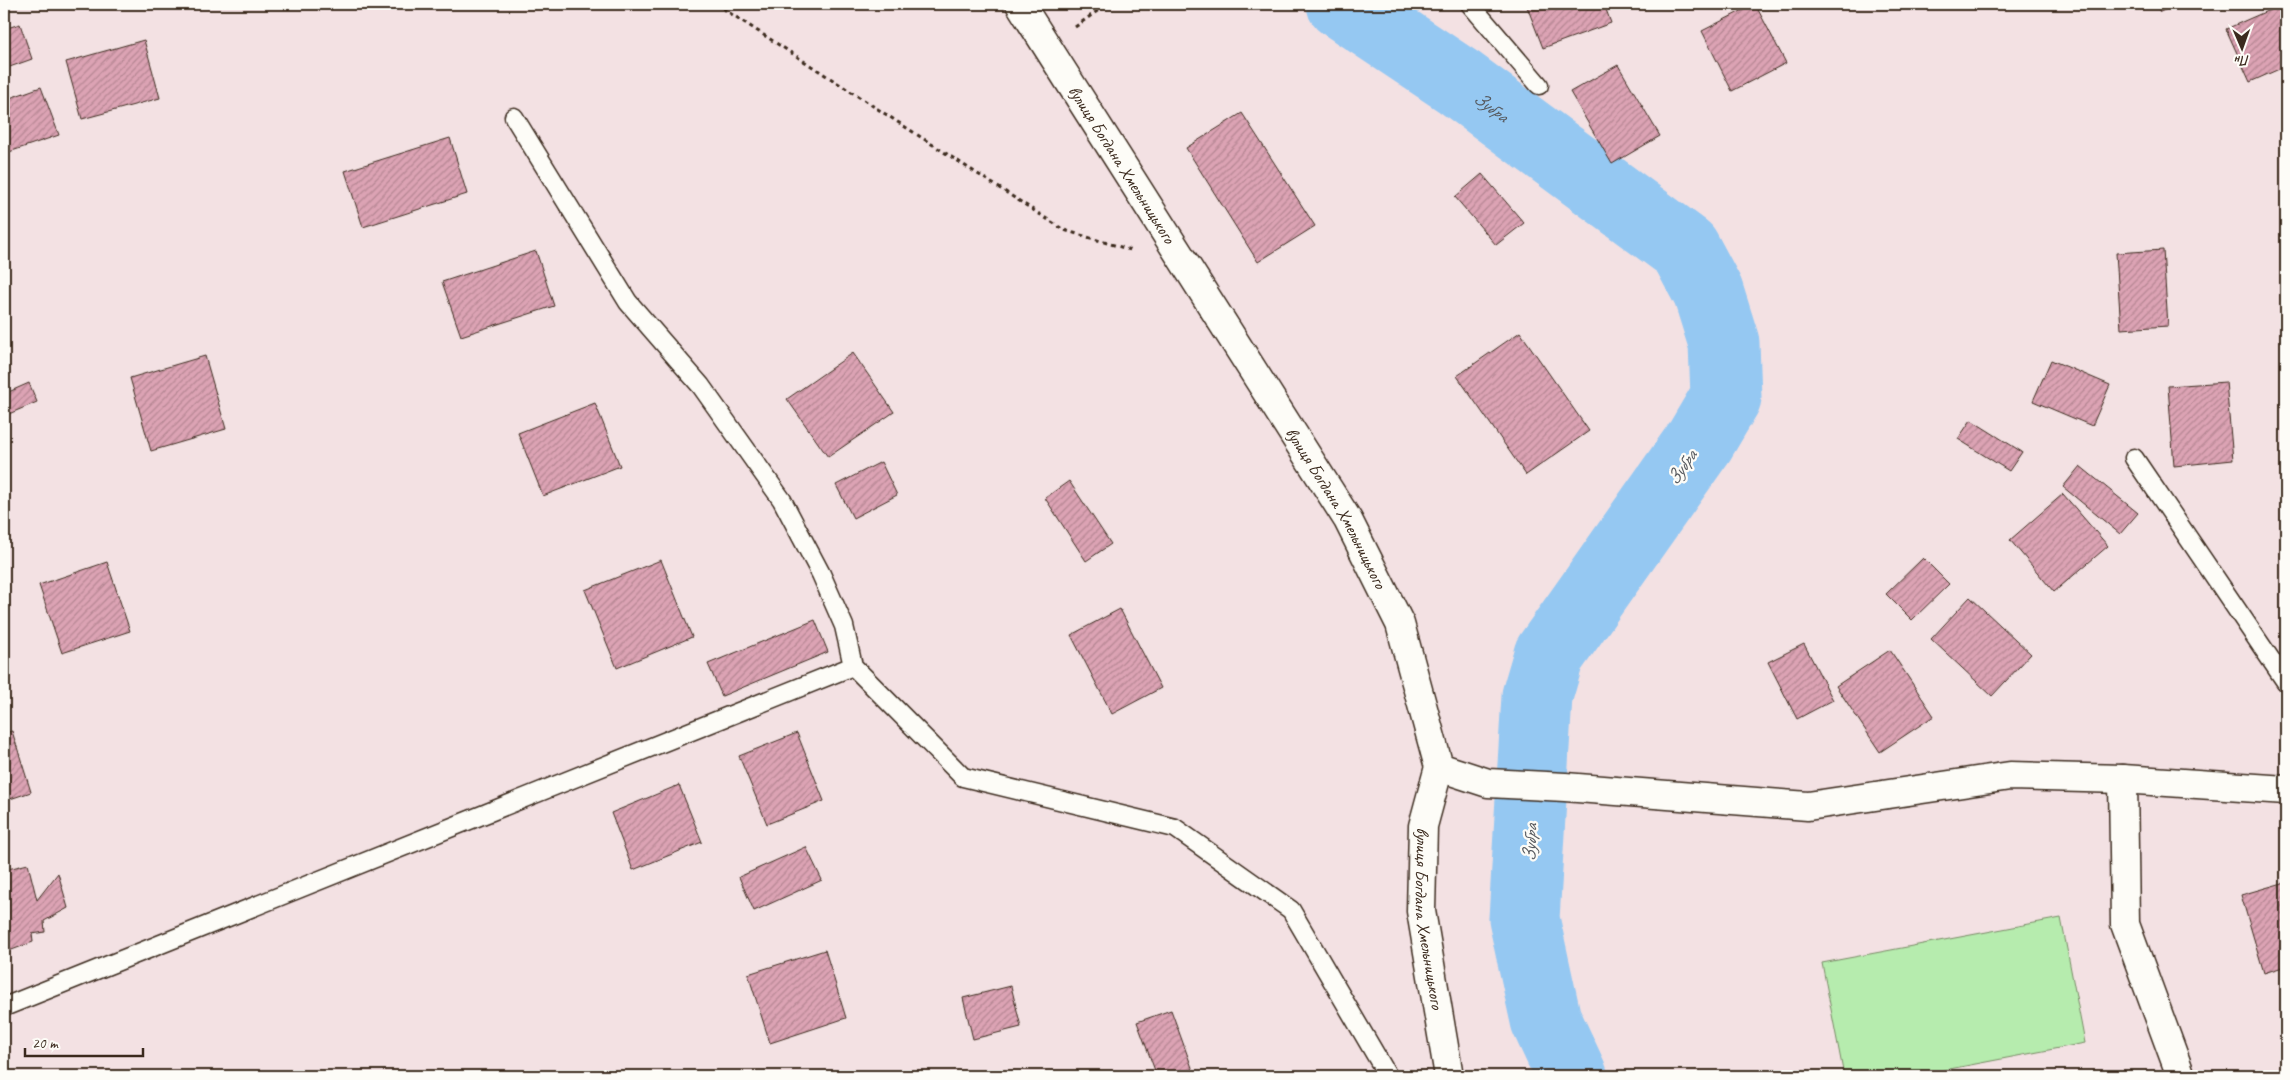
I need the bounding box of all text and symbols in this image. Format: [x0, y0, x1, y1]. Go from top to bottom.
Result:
north arrow [2218, 22, 2268, 72]
text: Пн [2234, 52, 2250, 69]
street label: вулиця Богдана Хмельницького [1064, 81, 1181, 249]
water label: Зубра [1469, 86, 1515, 129]
street label: вулиця Богдана Хмельницького [1281, 423, 1392, 594]
water label: Зубра [1661, 443, 1704, 490]
water label: Зубра [1517, 821, 1543, 862]
street label: вулиця Богдана Хмельницького [1410, 827, 1449, 1013]
scale bar [25, 1025, 142, 1057]
text: 20 m [32, 1034, 59, 1053]

